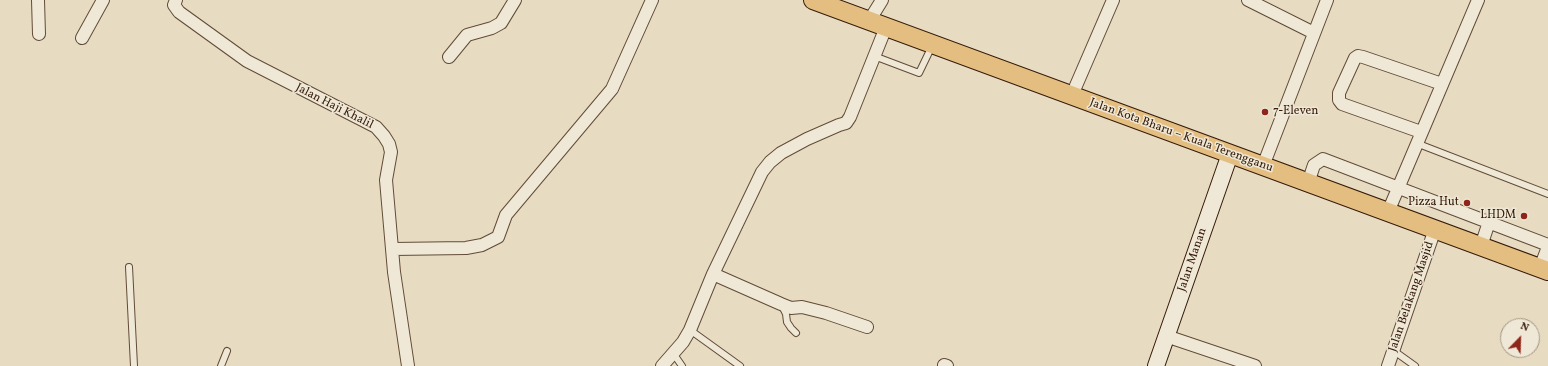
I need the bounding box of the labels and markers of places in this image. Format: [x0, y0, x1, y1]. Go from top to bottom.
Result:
place label: 7-Eleven [1273, 105, 1318, 119]
marker: 7-Eleven [1260, 107, 1270, 117]
place label: Pizza Hut [1408, 196, 1459, 210]
marker: Pizza Hut [1462, 198, 1472, 208]
place label: LHDM [1480, 209, 1516, 223]
marker: LHDM [1519, 211, 1529, 221]

